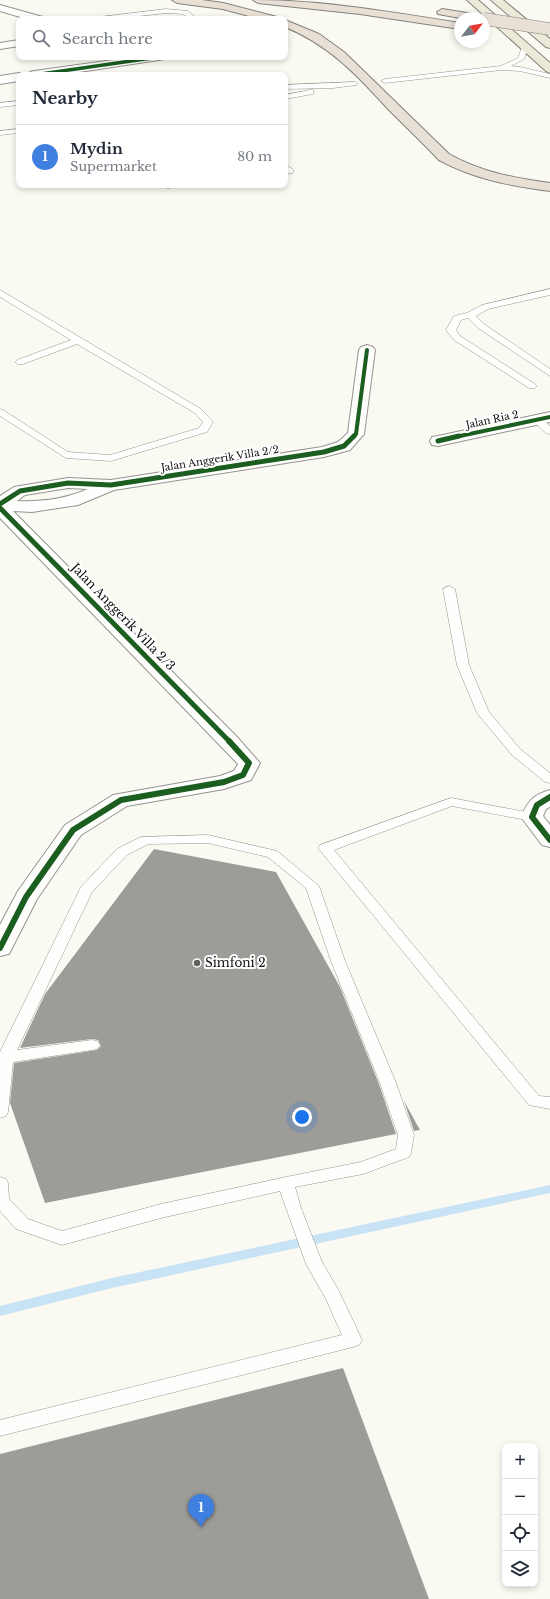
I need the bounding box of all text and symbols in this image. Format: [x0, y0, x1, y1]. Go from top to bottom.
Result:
north arrow [454, 12, 490, 48]
search box [16, 16, 288, 60]
icon: search [30, 27, 52, 49]
text: Search here [62, 29, 153, 48]
text: Nearby [32, 88, 98, 109]
text: Mydin [70, 139, 123, 158]
text: 1 [42, 148, 48, 165]
text: 80 m [237, 148, 272, 165]
text: Supermarket [70, 158, 157, 175]
street label: Jalan Ria 2 [463, 408, 520, 432]
street label: Jalan Anggerik Villa 2/2 [158, 443, 280, 475]
street label: Jalan Anggerik Villa 2/3 [67, 559, 178, 673]
place label: Simfoni 2 [205, 955, 266, 970]
marker: Simfoni 2 [192, 958, 202, 968]
your location [292, 1107, 312, 1127]
map controls [502, 1443, 538, 1587]
button: + [502, 1443, 538, 1479]
button: − [502, 1479, 538, 1515]
pin: 1 [188, 1494, 214, 1527]
button: locate [502, 1515, 538, 1551]
button: layers [502, 1551, 538, 1587]

